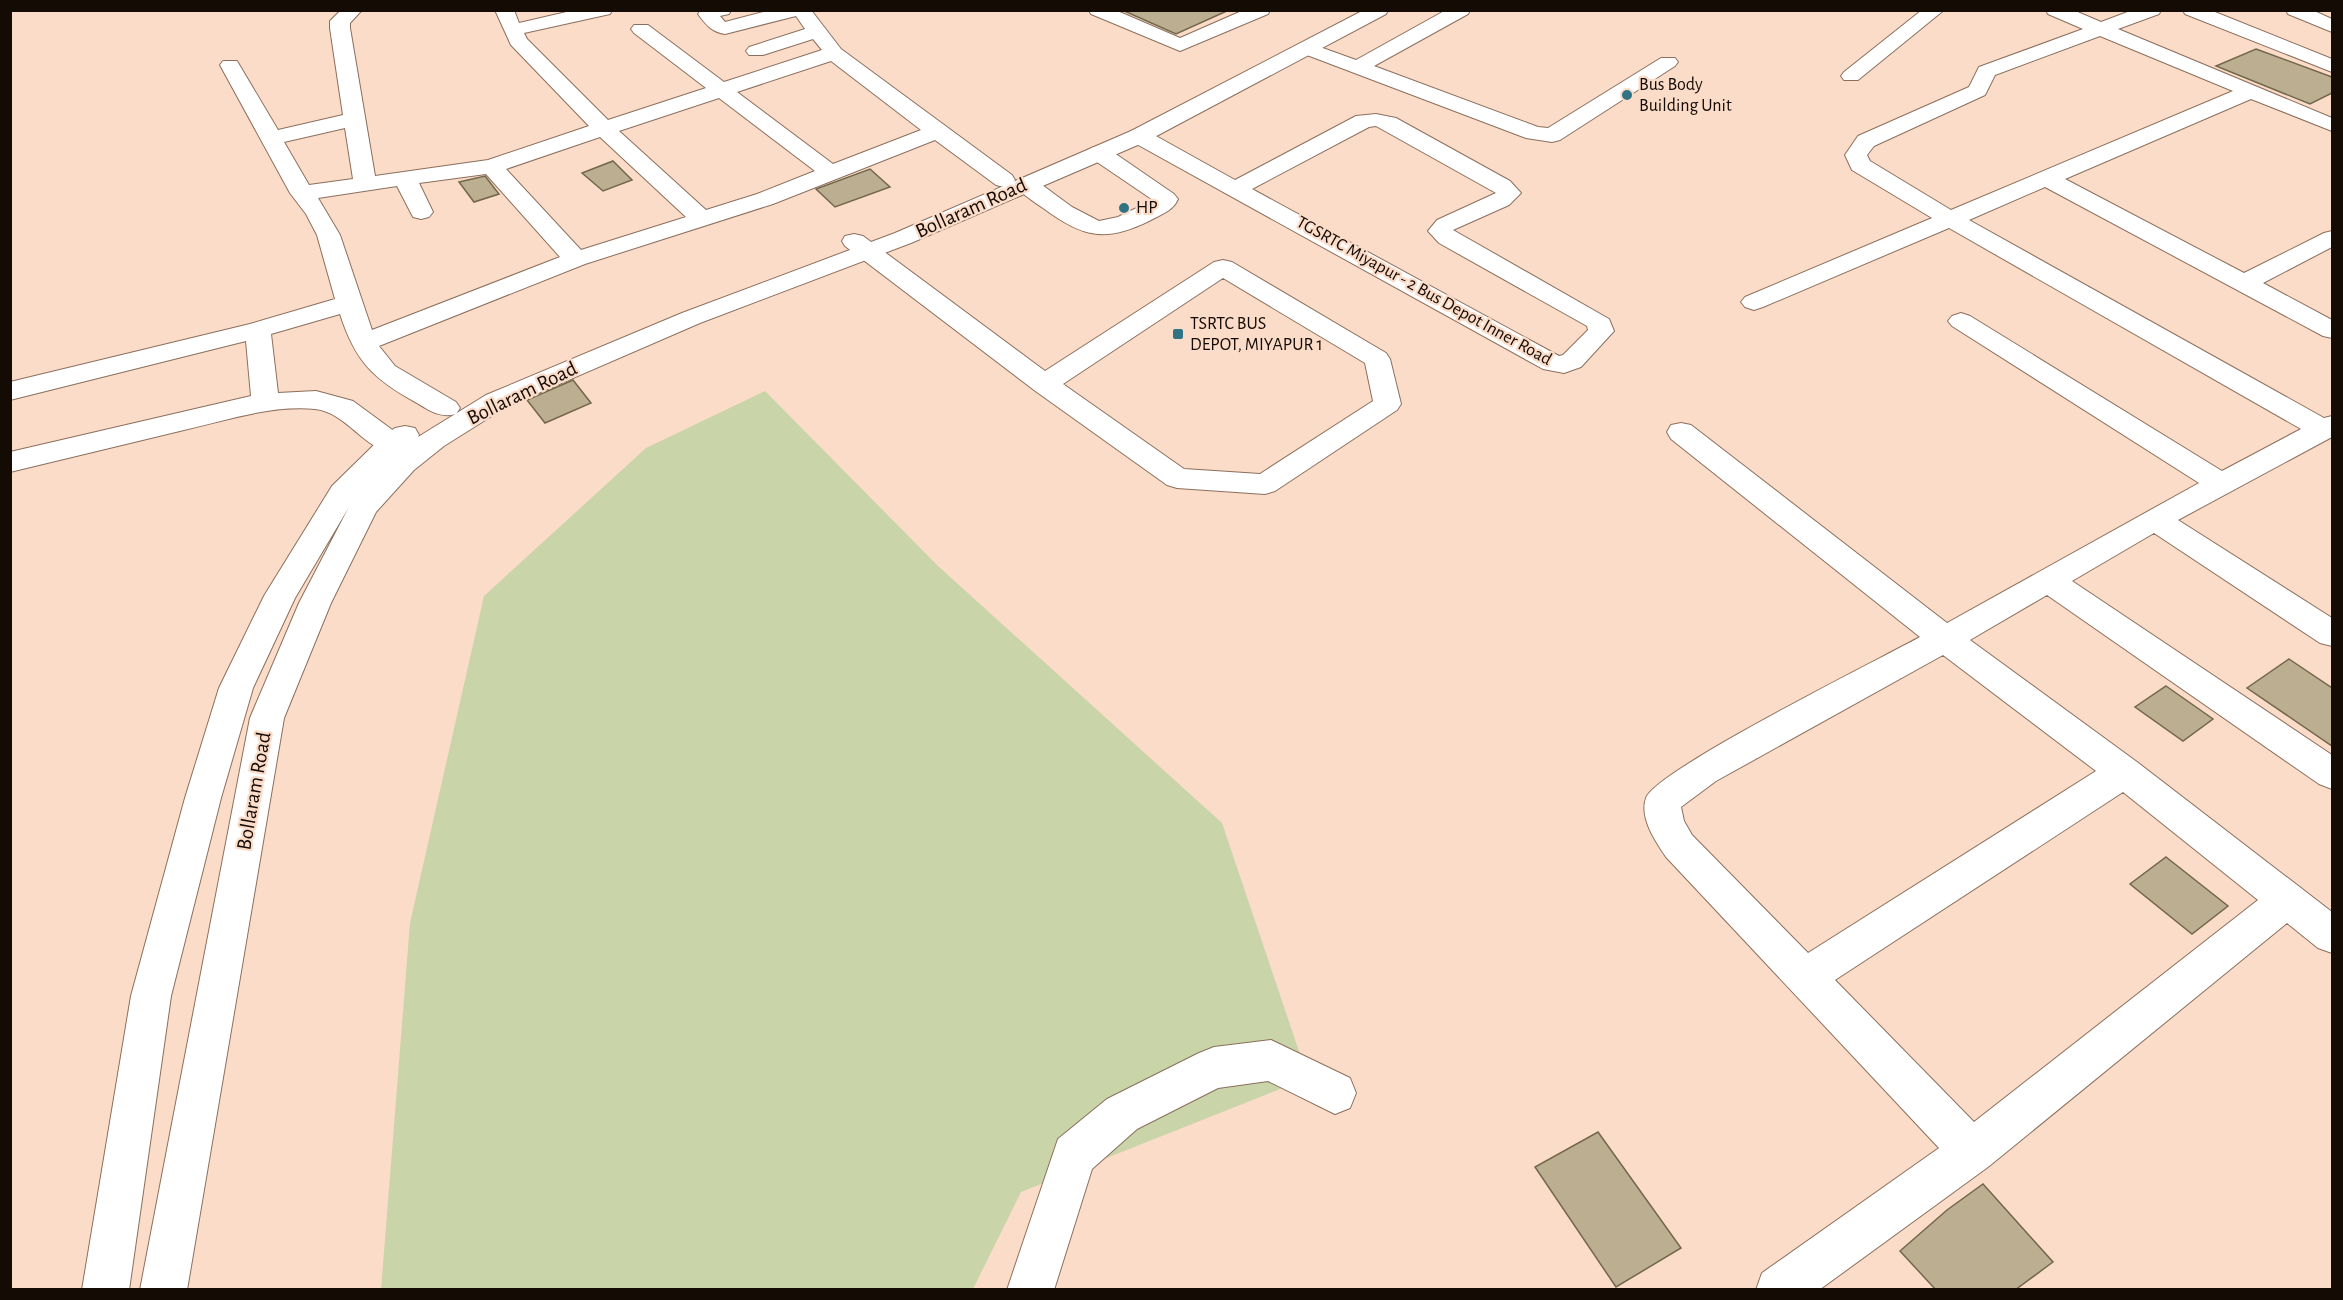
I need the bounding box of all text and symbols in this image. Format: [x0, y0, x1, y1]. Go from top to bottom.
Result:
place label: Bus Body Building Unit [1639, 76, 1732, 115]
marker: Bus Body Building Unit [1620, 88, 1634, 102]
street label: Bollaram Road [912, 174, 1030, 242]
place label: HP [1136, 199, 1158, 217]
marker: HP [1117, 201, 1131, 215]
street label: TGSRTC Miyapur - 2 Bus Depot Inner Road [1293, 213, 1555, 369]
place label: TSRTC BUS DEPOT, MIYAPUR 1 [1190, 315, 1323, 354]
marker: TSRTC BUS DEPOT, MIYAPUR 1 [1171, 327, 1185, 341]
street label: Bollaram Road [464, 357, 580, 429]
street label: Bollaram Road [233, 730, 275, 852]

